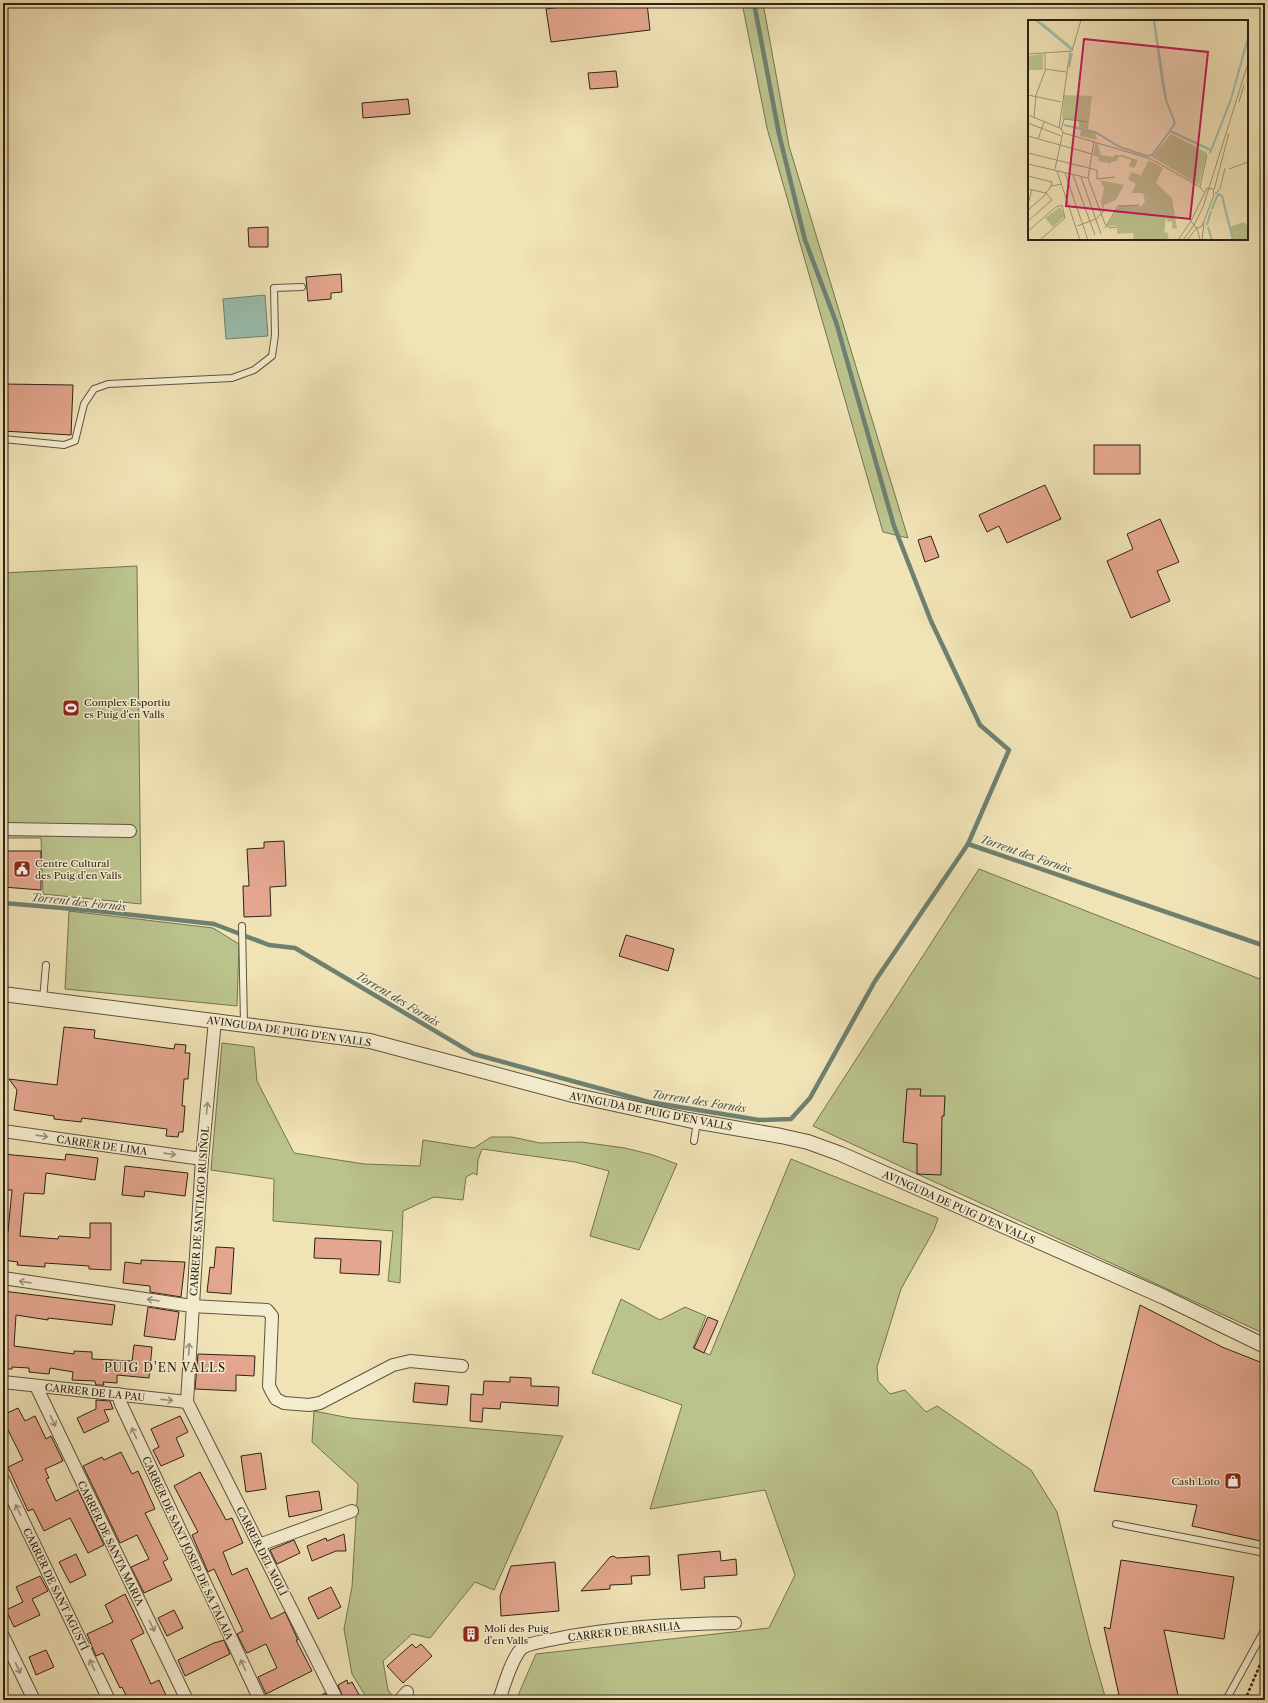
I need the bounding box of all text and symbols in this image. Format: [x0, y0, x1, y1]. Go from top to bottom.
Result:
inset map [1028, 20, 1248, 240]
place label: Complex Esportiu es Puig d'en Valls [84, 696, 170, 721]
sports icon: Complex Esportiu es Puig d'en Valls [61, 698, 81, 718]
water label: Torrent des Fornàs [978, 832, 1074, 876]
place label: Centre Cultural des Puig d’en Valls [35, 857, 122, 882]
public building icon: Centre Cultural des Puig d’en Valls [12, 859, 32, 879]
water label: Torrent des Fornàs [31, 890, 127, 914]
water label: Torrent des Fornàs [353, 968, 443, 1030]
street label: AVINGUDA DE PUIG D'EN VALLS [205, 1013, 372, 1049]
water label: Torrent des Fornàs [651, 1087, 748, 1115]
street label: AVINGUDA DE PUIG D'EN VALLS [567, 1089, 734, 1134]
one-way arrow [203, 1102, 210, 1115]
street label: CARRER DE SANTIAGO RUSIÑOL [187, 1125, 212, 1296]
one-way arrow [35, 1132, 48, 1140]
street label: CARRER DE LIMA [56, 1133, 149, 1158]
one-way arrow [163, 1150, 176, 1158]
street label: AVINGUDA DE PUIG D'EN VALLS [879, 1167, 1037, 1247]
one-way arrow [18, 1278, 31, 1286]
one-way arrow [147, 1296, 160, 1304]
one-way arrow [186, 1343, 193, 1356]
district label: PUIG D'EN VALLS [104, 1360, 226, 1375]
street label: CARRER DE LA PAU [44, 1381, 146, 1404]
one-way arrow [160, 1396, 173, 1404]
one-way arrow [50, 1415, 57, 1427]
one-way arrow [130, 1427, 137, 1439]
street label: CARRER DE SANT JOSEP DE SA TALAIA [139, 1454, 236, 1643]
shop icon: Cash Loto [1223, 1471, 1243, 1491]
place label: Cash Loto [1171, 1475, 1220, 1488]
street label: CARRER DE SANTA MARIA [75, 1479, 147, 1608]
one-way arrow [14, 1504, 21, 1516]
street label: CARRER DEL MOLÍ [233, 1504, 290, 1598]
street label: CARRER DE SANT AGUSTÍ [20, 1526, 91, 1653]
street label: CARRER DE BRASILIA [567, 1619, 681, 1644]
one-way arrow [149, 1620, 156, 1632]
place label: Molí des Puig d'en Valls [484, 1622, 549, 1647]
building icon: Molí des Puig d'en Valls [461, 1624, 481, 1644]
one-way arrow [88, 1659, 95, 1671]
one-way arrow [239, 1659, 246, 1671]
one-way arrow [15, 1662, 23, 1674]

